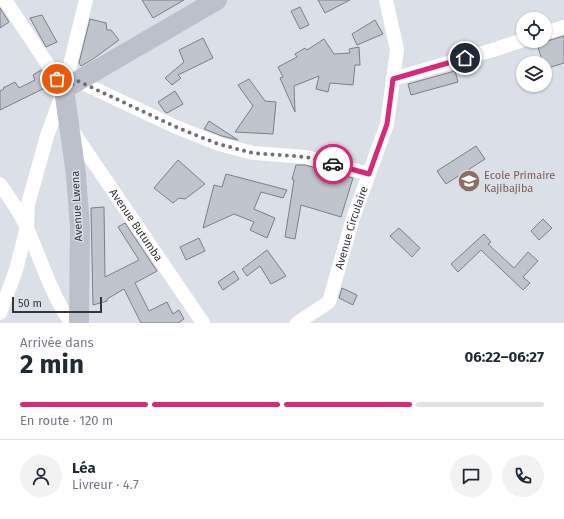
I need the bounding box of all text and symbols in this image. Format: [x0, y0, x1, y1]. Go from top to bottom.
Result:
map controls [516, 12, 552, 92]
button: locate [516, 12, 552, 48]
pin [448, 41, 482, 75]
icon: home [454, 47, 476, 69]
button: layers [516, 56, 552, 92]
pin [40, 62, 74, 96]
icon: bag [46, 68, 68, 90]
courier [313, 144, 353, 184]
icon: car [322, 153, 344, 175]
school or university icon: Ecole Primaire Kajibajiba [456, 168, 482, 194]
place label: Ecole Primaire Kajibajiba [484, 169, 555, 195]
street label: Avenue Lwena [69, 170, 85, 242]
street label: Avenue Circulaire [332, 184, 371, 271]
street label: Avenue Butumba [107, 186, 165, 264]
scale bar [12, 295, 102, 314]
text: 50 m [18, 297, 42, 310]
text: Arrivée dans [20, 335, 94, 350]
text: 06:22–06:27 [464, 348, 544, 366]
text: 2 min [20, 349, 84, 380]
text: En route · 120 m [20, 413, 113, 428]
button: person [20, 455, 62, 497]
button: chat [450, 455, 492, 497]
button: phone [502, 455, 544, 497]
text: Léa [72, 459, 96, 477]
text: Livreur · 4.7 [72, 477, 139, 492]

